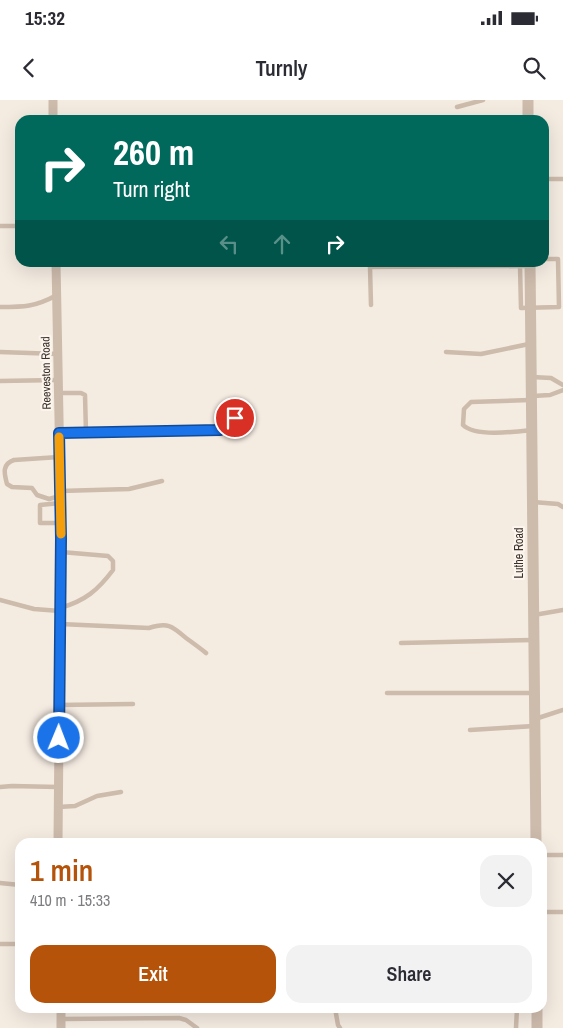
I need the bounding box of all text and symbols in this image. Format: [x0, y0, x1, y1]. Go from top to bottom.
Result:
text: 15:32 [25, 5, 65, 31]
text: Turnly [255, 53, 308, 83]
icon: back [15, 54, 43, 82]
icon: search [520, 54, 548, 82]
text: 260 m [113, 129, 194, 176]
icon: right [30, 135, 95, 200]
text: Turn right [113, 174, 190, 204]
icon: left [215, 230, 243, 258]
icon: ahead [268, 230, 296, 258]
icon: right [321, 230, 349, 258]
street label: Reeveston Road [37, 336, 55, 410]
pin [214, 397, 256, 439]
icon: arrive [221, 404, 249, 432]
street label: Luthe Road [511, 528, 527, 578]
position arrow [32, 711, 84, 763]
text: 1 min [30, 850, 93, 890]
button: close [480, 855, 532, 907]
text: 410 m · 15:33 [30, 889, 110, 911]
button: Exit [30, 945, 276, 1003]
button: Share [286, 945, 532, 1003]

